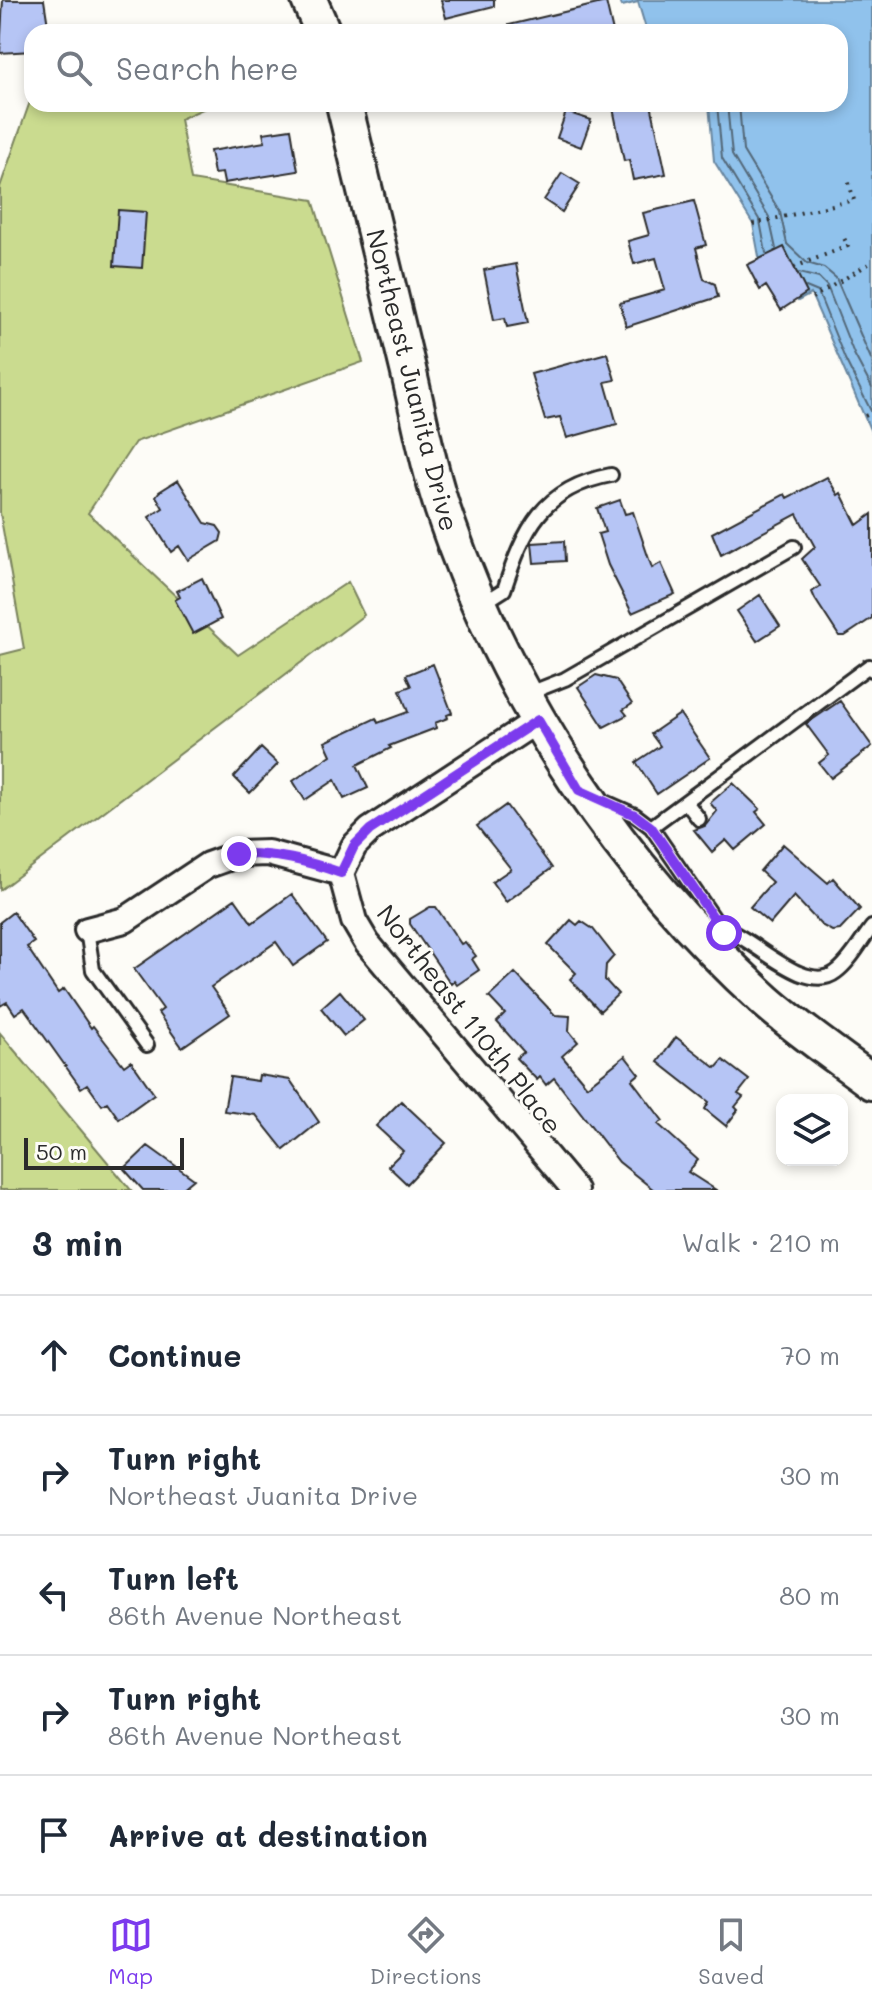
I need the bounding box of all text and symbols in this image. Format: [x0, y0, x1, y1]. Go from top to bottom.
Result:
search box [24, 24, 848, 112]
icon: search [52, 46, 96, 90]
text: Search here [116, 48, 299, 88]
street label: Northeast Juanita Drive [359, 225, 467, 535]
route end [221, 836, 257, 872]
street label: Northeast 110th Place [370, 897, 570, 1141]
route start [706, 915, 742, 951]
map controls [776, 1094, 848, 1166]
button: layers [776, 1094, 848, 1166]
scale bar [24, 1134, 184, 1170]
text: 50 m [36, 1137, 87, 1166]
text: 3 min [32, 1220, 123, 1265]
text: Walk · 210 m [681, 1225, 840, 1259]
icon: ahead [32, 1333, 76, 1377]
text: Continue [108, 1335, 241, 1375]
text: 70 m [780, 1338, 840, 1372]
text: Turn right [108, 1438, 261, 1478]
icon: right [32, 1453, 76, 1497]
text: 30 m [780, 1458, 840, 1492]
text: Northeast Juanita Drive [108, 1478, 418, 1512]
text: Turn left [108, 1558, 239, 1598]
icon: left [32, 1573, 76, 1617]
text: 80 m [779, 1578, 840, 1612]
text: 86th Avenue Northeast [108, 1598, 402, 1632]
text: Turn right [108, 1678, 261, 1718]
icon: right [32, 1693, 76, 1737]
text: 30 m [780, 1698, 840, 1732]
text: 86th Avenue Northeast [108, 1718, 402, 1752]
icon: arrive [32, 1813, 76, 1857]
text: Arrive at destination [108, 1815, 428, 1855]
tab: Map [108, 1913, 153, 1990]
tab: Directions [370, 1913, 482, 1990]
tab: Saved [698, 1913, 764, 1990]

